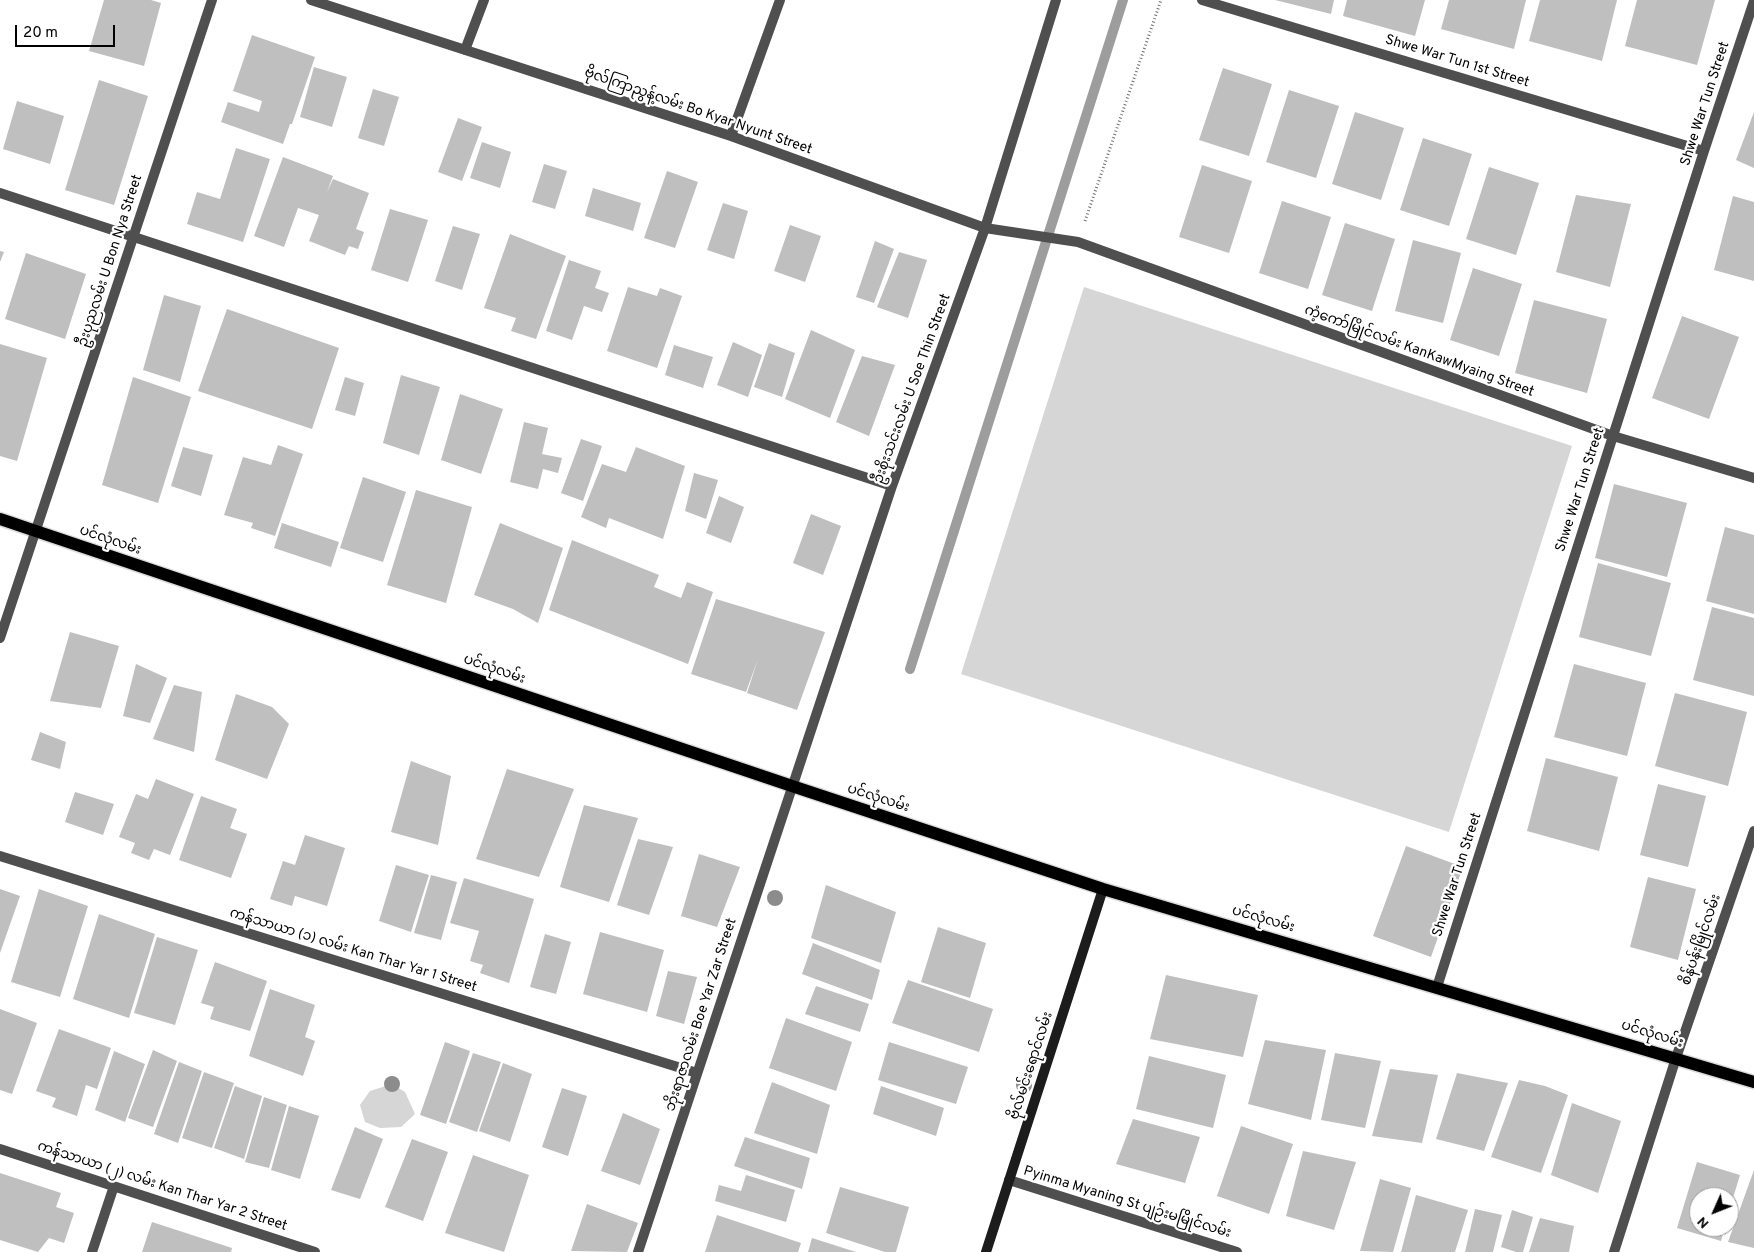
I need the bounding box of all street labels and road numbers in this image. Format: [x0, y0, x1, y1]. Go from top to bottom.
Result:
street label: Shwe War Tun 1st Street [1383, 32, 1531, 92]
street label: Shwe War Tun Street [1678, 40, 1734, 168]
street label: ဗိုလ်ကြာညွန့်လမ်း Bo Kyar Nyunt Street [582, 65, 814, 159]
street label: ဦးပုညလမ်း U Bon Nya Street [75, 173, 147, 349]
street label: ဦးစိုးသင်းလမ်း U Soe Thin Street [871, 292, 955, 486]
street label: ကံ့ကော်မြိုင်လမ်း KanKawMyaing Street [1302, 303, 1536, 401]
street label: Shwe War Tun Street [1553, 426, 1609, 554]
street label: ပင်လုံလမ်း [77, 523, 143, 559]
street label: ပင်လုံလမ်း [461, 652, 527, 688]
street label: ပင်လုံလမ်း [845, 781, 911, 817]
street label: Shwe War Tun Street [1430, 811, 1486, 939]
street label: စိန်ပန်းမြိုင်လမ်း [1679, 892, 1725, 988]
street label: ပင်လုံလမ်း [1230, 903, 1296, 937]
street label: ကန်သာယာ (၁) လမ်း Kan Thar Yar 1 Street [227, 905, 479, 997]
street label: ဘိုးရာဇာလမ်း Boe Yar Zar Street [663, 916, 741, 1114]
street label: ဗိုလ်မင်းရောင်လမ်း [1007, 1010, 1057, 1122]
street label: ပင်လုံလမ်း [1619, 1018, 1685, 1052]
street label: ကန်သာယာ (၂) လမ်း Kan Thar Yar 2 Street [35, 1139, 289, 1235]
street label: Pyinma Myaning St ပျဉ်းမမြိုင်လမ်း [1021, 1163, 1233, 1243]

